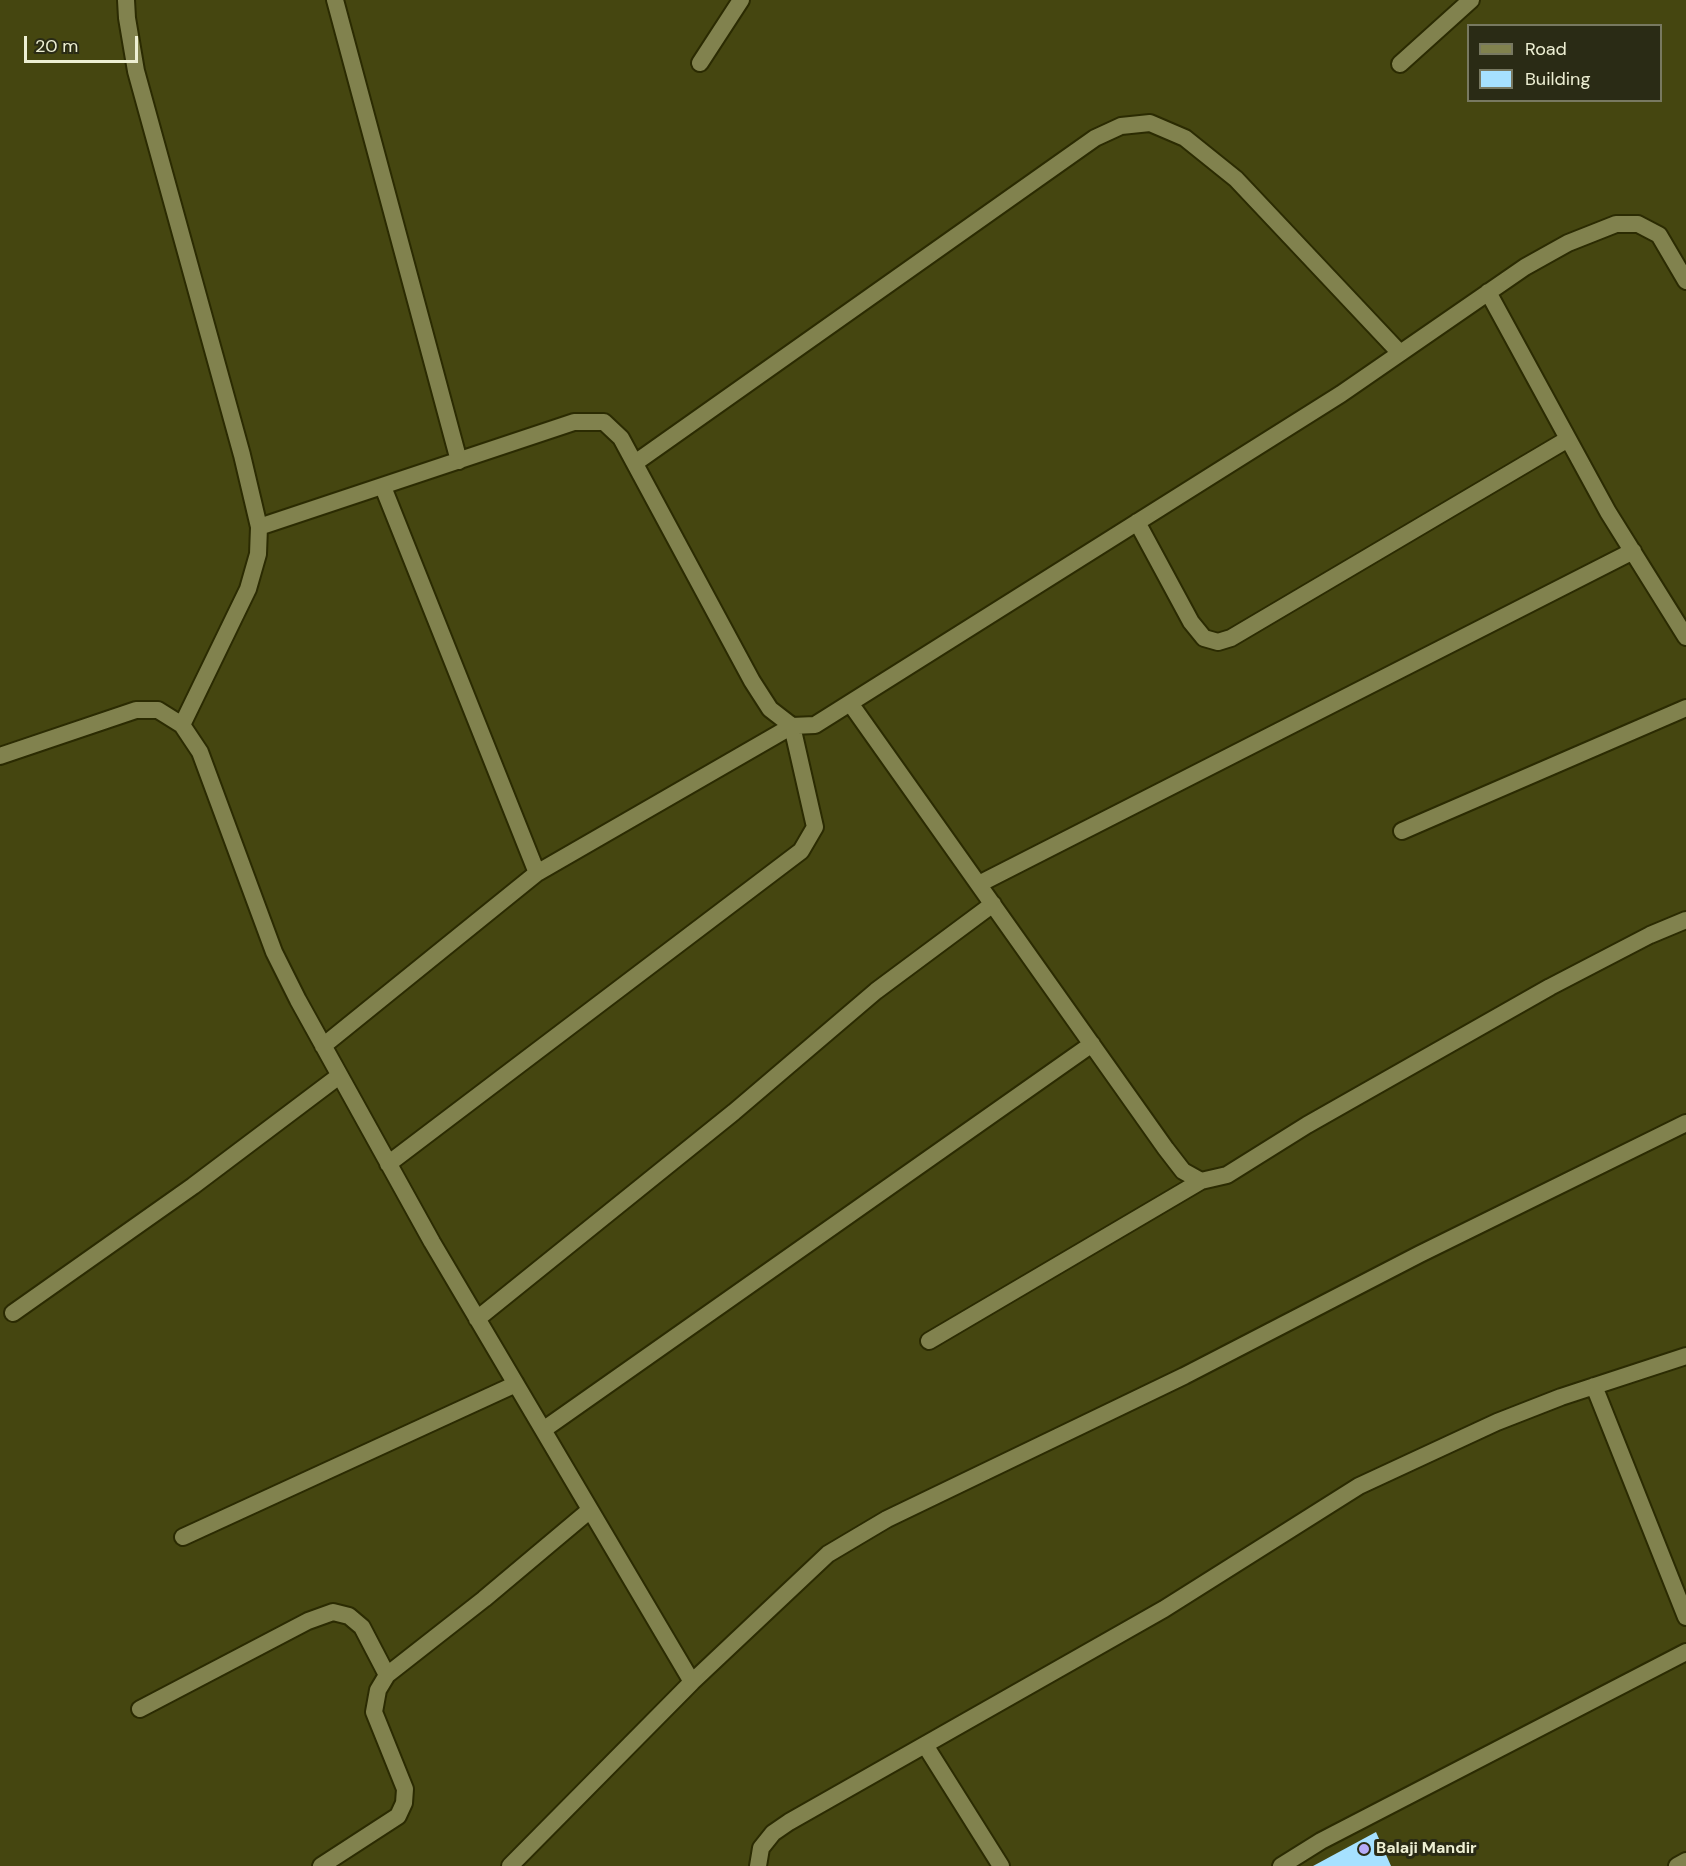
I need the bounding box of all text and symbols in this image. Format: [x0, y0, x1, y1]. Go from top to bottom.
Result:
scale bar [27, 24, 141, 62]
legend [1467, 24, 1662, 102]
text: 20 m [35, 34, 78, 58]
text: Road [1525, 37, 1567, 61]
text: Building [1525, 67, 1590, 91]
place label: Balaji Mandir [1376, 1839, 1477, 1859]
marker: Balaji Mandir [1357, 1842, 1371, 1856]

